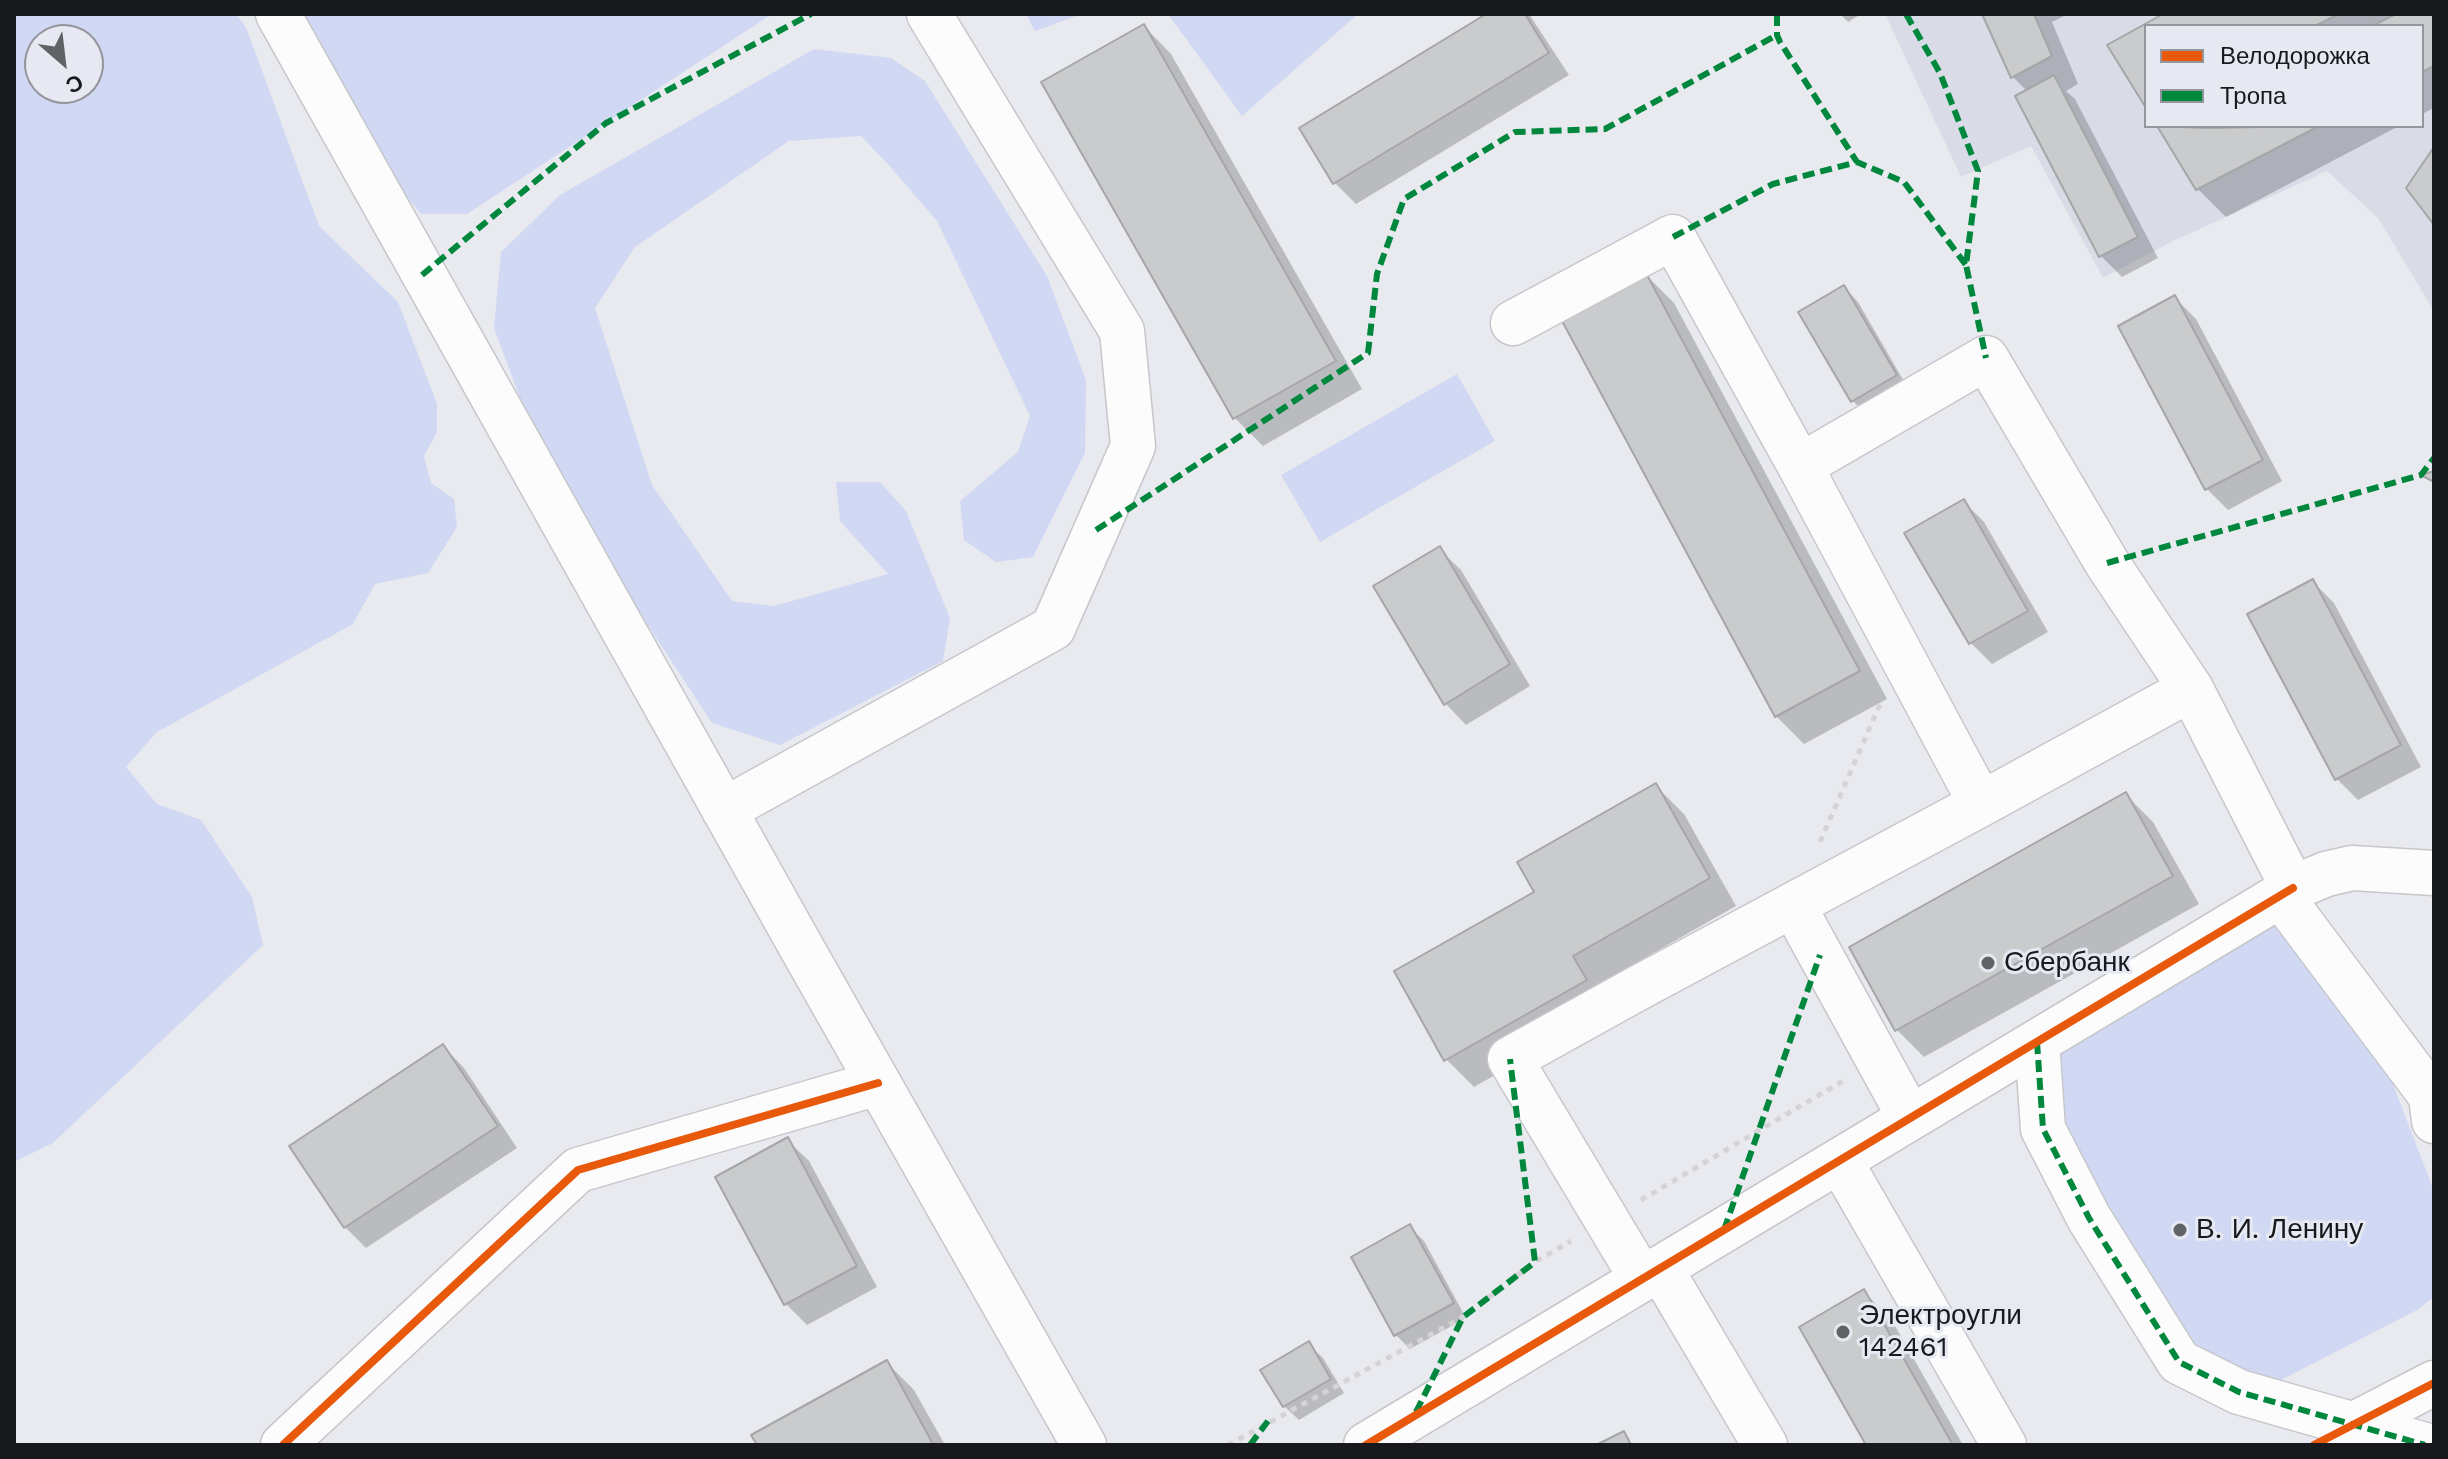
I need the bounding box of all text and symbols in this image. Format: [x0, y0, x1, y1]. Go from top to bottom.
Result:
north arrow [24, 24, 104, 104]
legend [2144, 24, 2424, 128]
text: Велодорожка [2220, 42, 2370, 70]
text: С [62, 69, 87, 99]
text: Тропа [2220, 82, 2286, 110]
place label: Сбербанк [2004, 946, 2130, 980]
marker: Сбербанк [1979, 954, 1997, 972]
place label: В. И. Ленину [2196, 1213, 2363, 1247]
marker: В. И. Ленину [2171, 1221, 2189, 1239]
place label: Электроугли 142461 [1859, 1299, 2022, 1365]
marker: Электроугли 142461 [1834, 1323, 1852, 1341]

